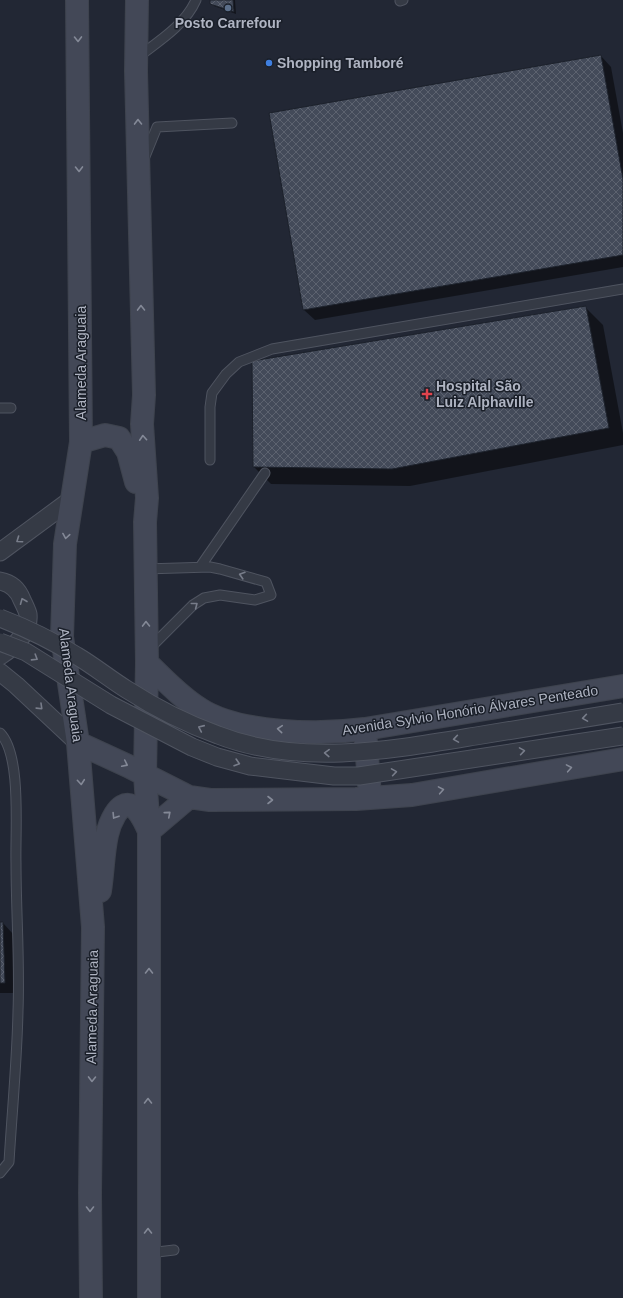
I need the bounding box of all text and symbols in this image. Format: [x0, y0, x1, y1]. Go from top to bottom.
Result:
marker: Posto Carrefour [223, 3, 233, 13]
place label: Posto Carrefour [175, 15, 282, 31]
one-way arrow [74, 36, 82, 42]
place label: Shopping Tamboré [277, 55, 404, 71]
marker: Shopping Tamboré [264, 58, 274, 68]
one-way arrow [133, 119, 142, 125]
one-way arrow [75, 166, 84, 172]
one-way arrow [137, 305, 145, 311]
street label: Alameda Araguaia [73, 306, 89, 420]
place label: Hospital São Luiz Alphaville [436, 378, 534, 410]
marker: Hospital São Luiz Alphaville [421, 388, 433, 400]
one-way arrow [139, 435, 148, 441]
one-way arrow [62, 533, 71, 539]
one-way arrow [16, 535, 23, 542]
one-way arrow [239, 571, 246, 580]
one-way arrow [19, 597, 27, 604]
one-way arrow [190, 603, 197, 610]
one-way arrow [142, 621, 150, 627]
street label: Alameda Araguaia [56, 627, 86, 743]
one-way arrow [31, 654, 38, 661]
street label: Avenida Sylvio Honório Álvares Penteado [341, 682, 599, 738]
one-way arrow [35, 702, 43, 710]
one-way arrow [581, 713, 588, 722]
one-way arrow [197, 725, 205, 733]
one-way arrow [277, 725, 283, 734]
one-way arrow [453, 735, 459, 743]
one-way arrow [324, 748, 330, 757]
one-way arrow [519, 748, 525, 756]
one-way arrow [233, 758, 240, 767]
one-way arrow [121, 759, 128, 767]
one-way arrow [566, 765, 572, 773]
one-way arrow [391, 768, 397, 777]
one-way arrow [77, 779, 86, 785]
one-way arrow [438, 787, 444, 795]
one-way arrow [267, 795, 273, 804]
one-way arrow [164, 811, 171, 818]
one-way arrow [112, 812, 120, 819]
street label: Alameda Araguaia [83, 949, 101, 1064]
one-way arrow [145, 968, 153, 974]
one-way arrow [87, 1076, 96, 1082]
one-way arrow [144, 1098, 152, 1104]
one-way arrow [86, 1206, 94, 1212]
one-way arrow [144, 1228, 152, 1234]

